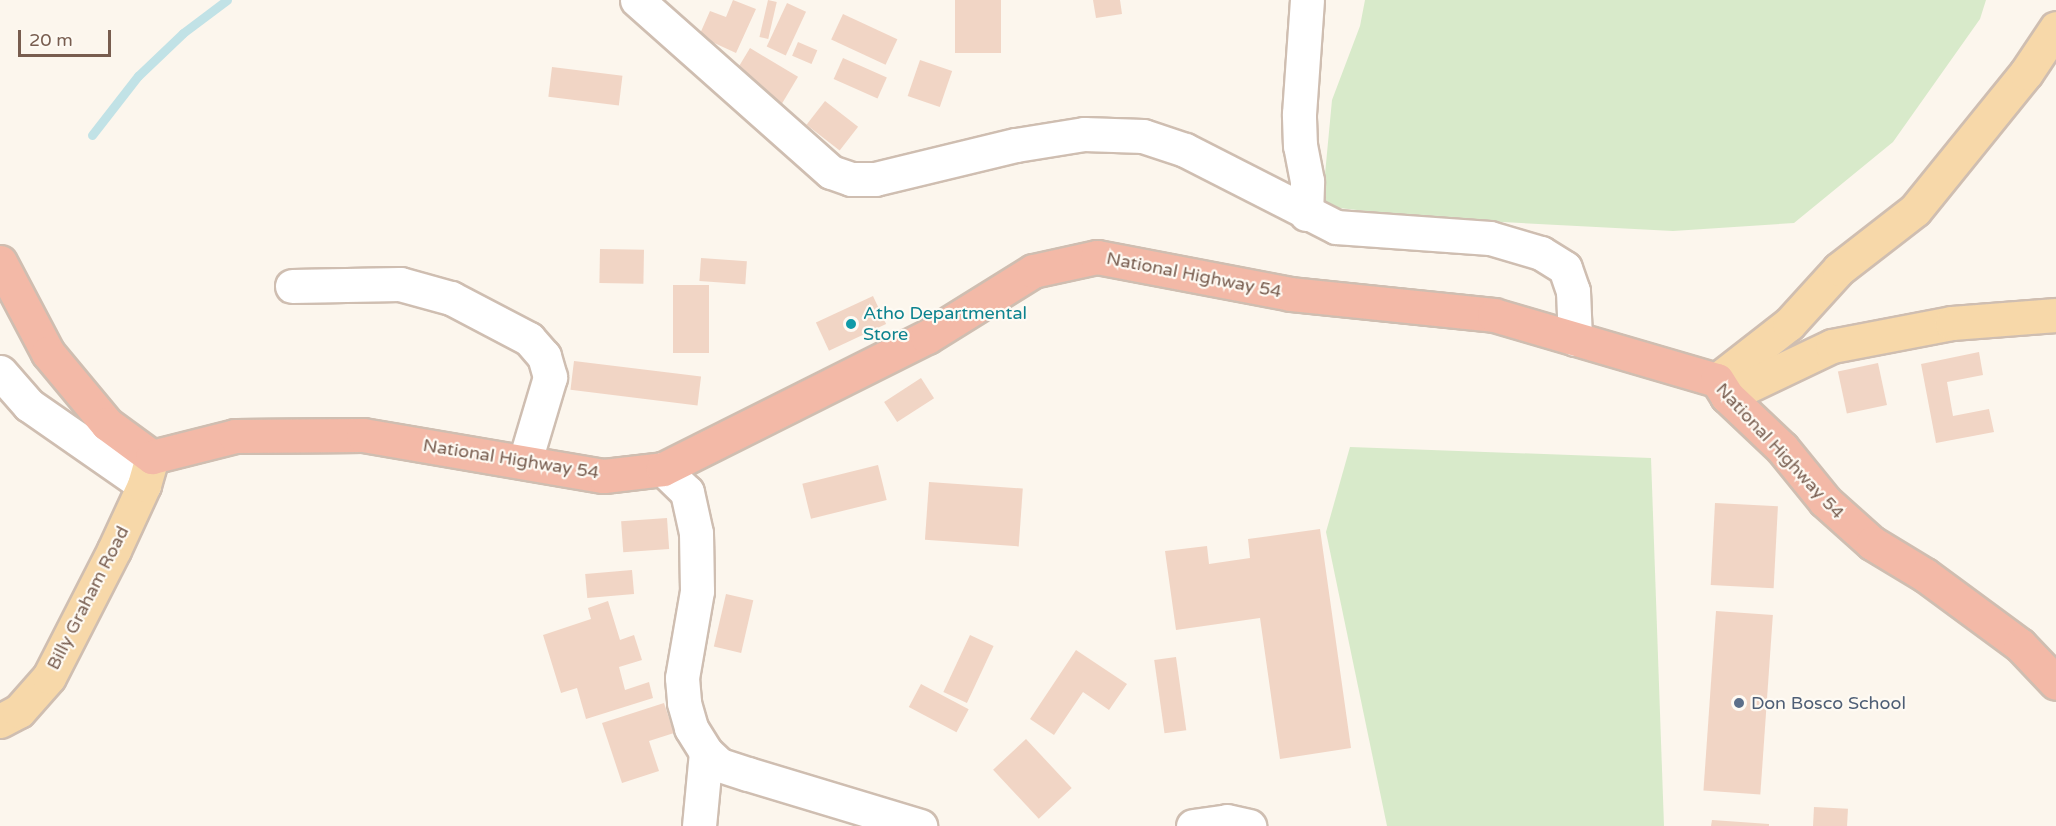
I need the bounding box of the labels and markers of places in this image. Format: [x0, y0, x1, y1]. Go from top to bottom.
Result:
place label: Atho Departmental Store [863, 303, 1027, 346]
marker: Atho Departmental Store [844, 317, 858, 331]
place label: Don Bosco School [1751, 692, 1906, 714]
marker: Don Bosco School [1732, 696, 1746, 710]

